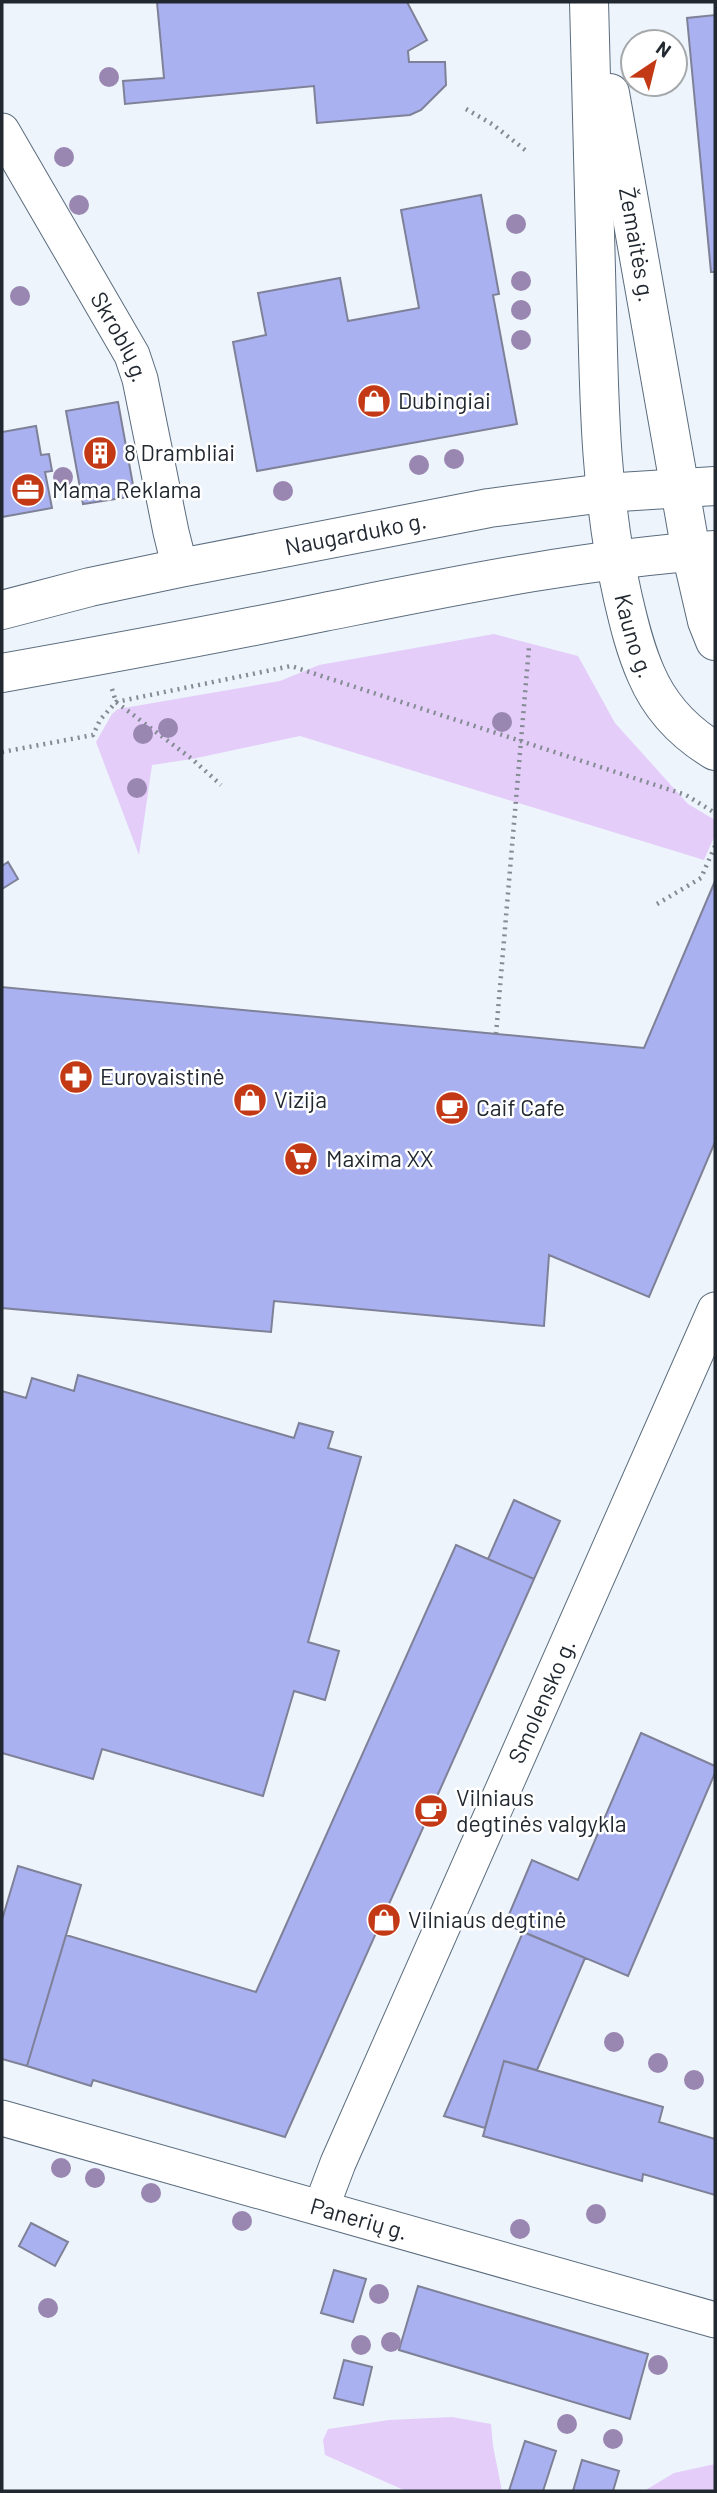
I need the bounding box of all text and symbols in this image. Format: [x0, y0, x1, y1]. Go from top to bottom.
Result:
north arrow [619, 28, 689, 98]
text: N [652, 36, 676, 62]
street label: Žemaitės g. [614, 185, 662, 304]
street label: Skroblų g. [85, 286, 155, 385]
shop icon: Dubingiai [355, 382, 393, 420]
place label: Dubingiai [398, 386, 491, 414]
building icon: 8 Drambliai [81, 434, 119, 472]
place label: 8 Drambliai [124, 438, 235, 466]
office icon: Mama Reklama [9, 471, 47, 509]
place label: Mama Reklama [52, 475, 201, 503]
street label: Naugarduko g. [282, 505, 429, 560]
street label: Kauno g. [609, 591, 661, 682]
pharmacy icon: Eurovaistinė [57, 1058, 95, 1096]
place label: Eurovaistinė [100, 1062, 225, 1090]
shop icon: Vizija [231, 1081, 269, 1119]
place label: Vizija [274, 1085, 327, 1113]
cafe icon: Caif Cafe [433, 1089, 471, 1127]
place label: Caif Cafe [476, 1093, 565, 1121]
supermarket icon: Maxima XX [282, 1140, 320, 1178]
place label: Maxima XX [326, 1144, 434, 1172]
street label: Smolensko g. [502, 1634, 581, 1767]
place label: Vilniaus degtinės valgykla [456, 1783, 627, 1837]
cafe icon: Vilniaus degtinės valgykla [412, 1792, 450, 1830]
shop icon: Vilniaus degtinė [365, 1901, 403, 1939]
place label: Vilniaus degtinė [408, 1905, 567, 1933]
street label: Panerių g. [307, 2191, 411, 2245]

